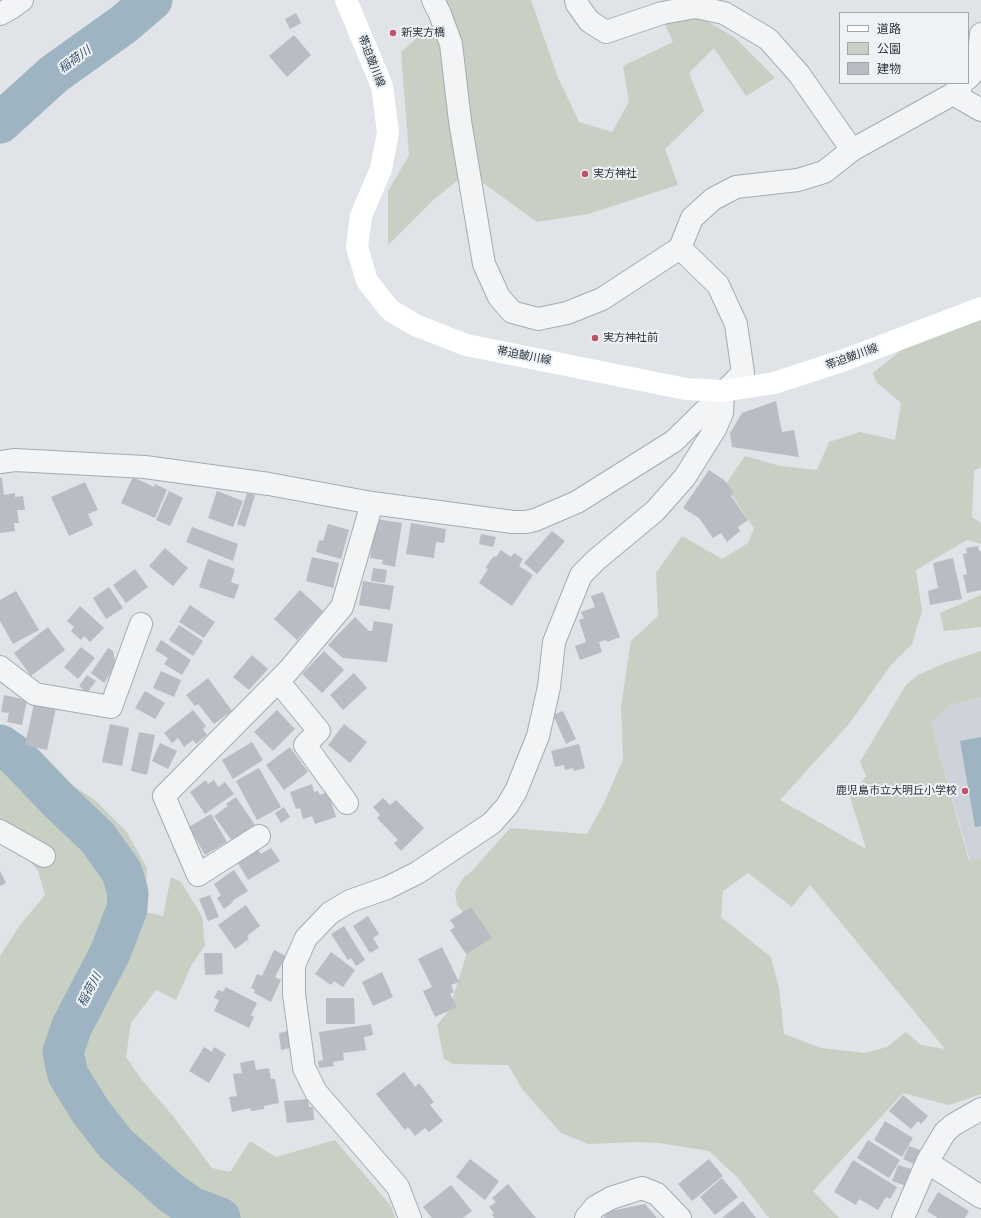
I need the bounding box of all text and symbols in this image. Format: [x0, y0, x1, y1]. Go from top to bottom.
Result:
legend [839, 12, 969, 84]
text: 道路 [877, 21, 901, 37]
place label: 新実方橋 [401, 26, 445, 40]
marker: 新実方橋 [388, 28, 398, 38]
street label: 帯迫皷川線 [355, 33, 387, 89]
text: 公園 [877, 41, 901, 57]
water label: 稲荷川 [56, 44, 94, 76]
text: 建物 [877, 61, 901, 77]
place label: 実方神社 [593, 167, 637, 181]
marker: 実方神社 [580, 169, 590, 179]
place label: 実方神社前 [603, 331, 658, 345]
marker: 実方神社前 [590, 333, 600, 343]
street label: 帯迫皷川線 [824, 341, 880, 373]
street label: 帯迫皷川線 [496, 344, 552, 368]
place label: 鹿児島市立大明丘小学校 [836, 784, 957, 798]
marker: 鹿児島市立大明丘小学校 [960, 786, 970, 796]
water label: 稲荷川 [75, 971, 105, 1009]

